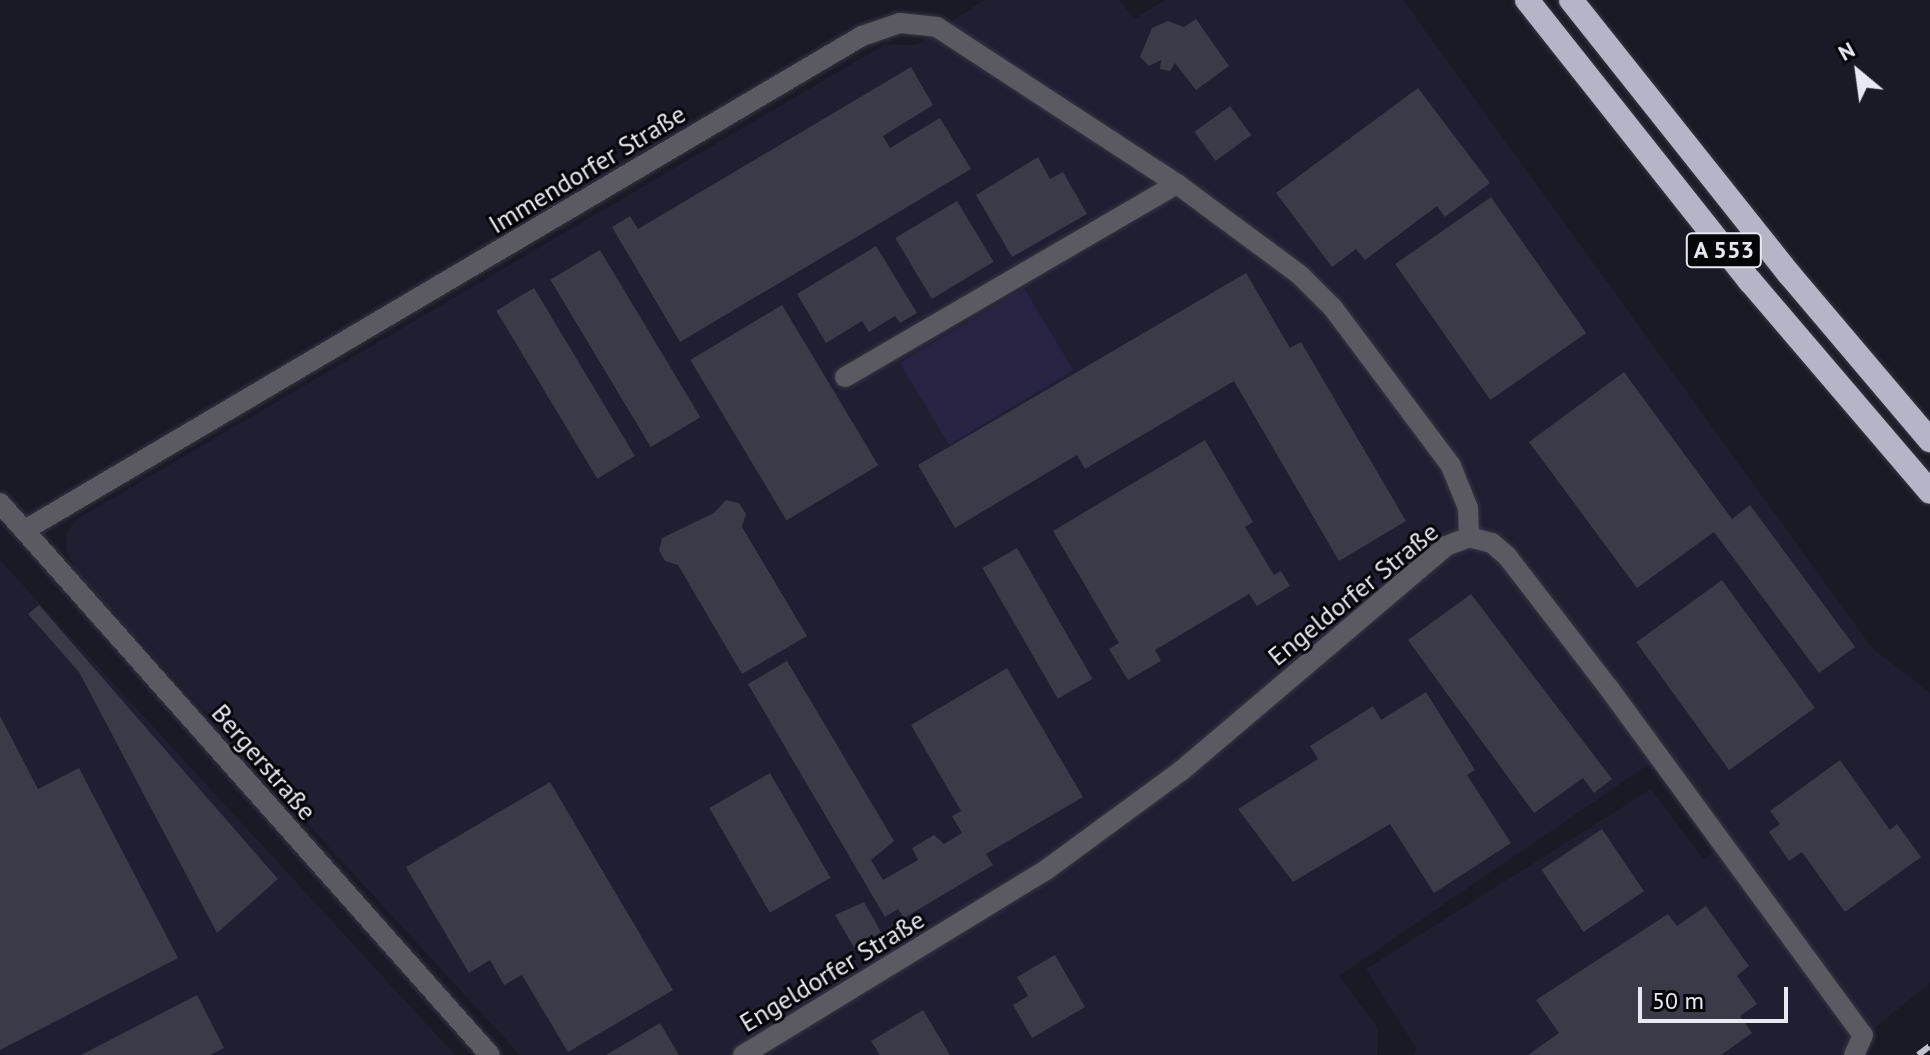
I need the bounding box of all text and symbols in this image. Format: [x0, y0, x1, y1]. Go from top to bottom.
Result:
north arrow [1818, 32, 1898, 112]
text: N [1833, 35, 1859, 67]
street label: Immendorfer Straße [483, 98, 691, 240]
road number: A 553 [1684, 230, 1764, 270]
street label: Engeldorfer Straße [1262, 516, 1444, 672]
street label: Bergerstraße [205, 698, 323, 826]
street label: Engeldorfer Straße [734, 904, 930, 1038]
scale bar [1642, 971, 1792, 1021]
text: 50 m [1652, 985, 1704, 1016]

